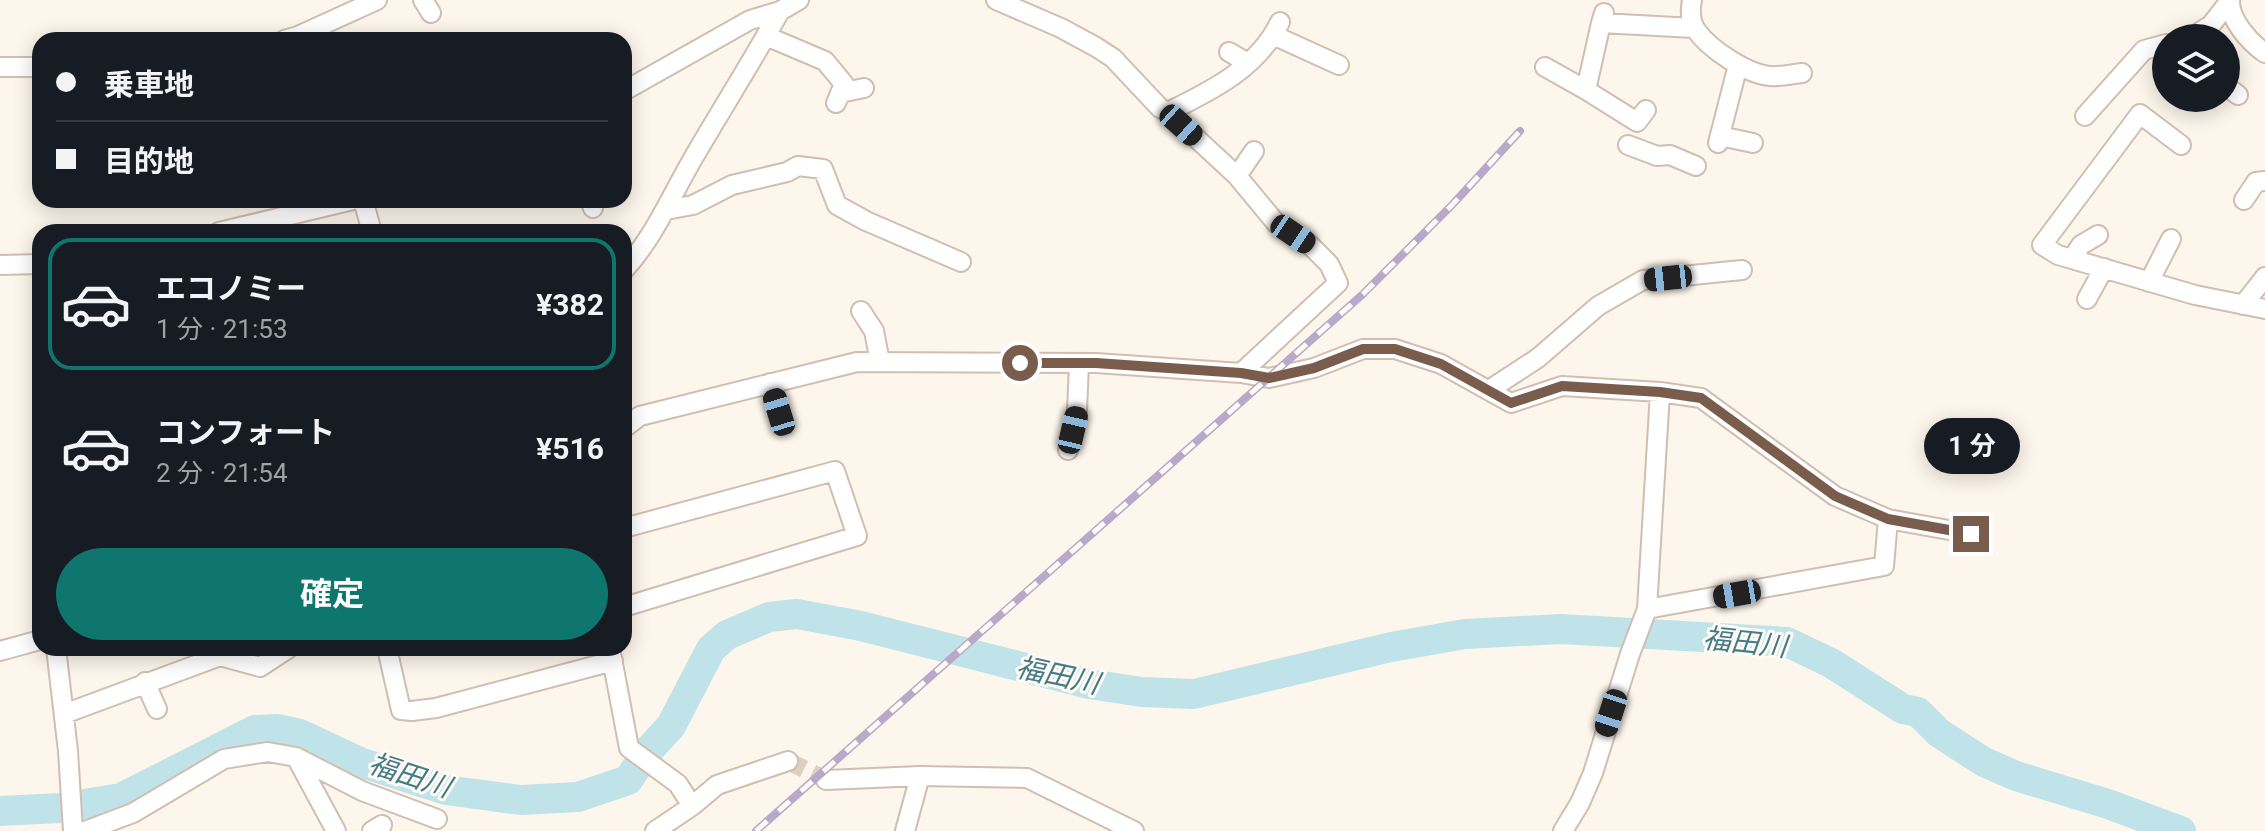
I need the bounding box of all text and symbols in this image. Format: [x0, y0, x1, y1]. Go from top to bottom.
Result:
map controls [2152, 24, 2240, 112]
button: layers [2152, 24, 2240, 112]
text: 乗車地 [104, 67, 194, 102]
car [1155, 100, 1207, 150]
text: 目的地 [104, 144, 194, 179]
car [1266, 211, 1320, 257]
car [1643, 264, 1693, 292]
icon: car [60, 268, 132, 340]
text: エコノミー [156, 271, 306, 306]
text: ¥382 [536, 287, 604, 322]
text: 1 分 · 21:53 [156, 314, 288, 344]
route start [1002, 345, 1038, 381]
car [761, 386, 797, 438]
car [1056, 404, 1090, 456]
icon: car [60, 412, 132, 484]
text: コンフォート [156, 415, 335, 450]
callout: 1 分 [1923, 418, 2019, 474]
text: ¥516 [536, 431, 604, 466]
text: 1 分 [1948, 431, 1996, 461]
text: 2 分 · 21:54 [156, 458, 288, 488]
route end [1953, 516, 1989, 552]
button: 確定 [56, 548, 608, 640]
car [1711, 578, 1763, 610]
water label: 福田川 [1701, 622, 1791, 664]
water label: 福田川 [1013, 651, 1105, 701]
car [1592, 686, 1630, 740]
water label: 福田川 [365, 747, 458, 805]

